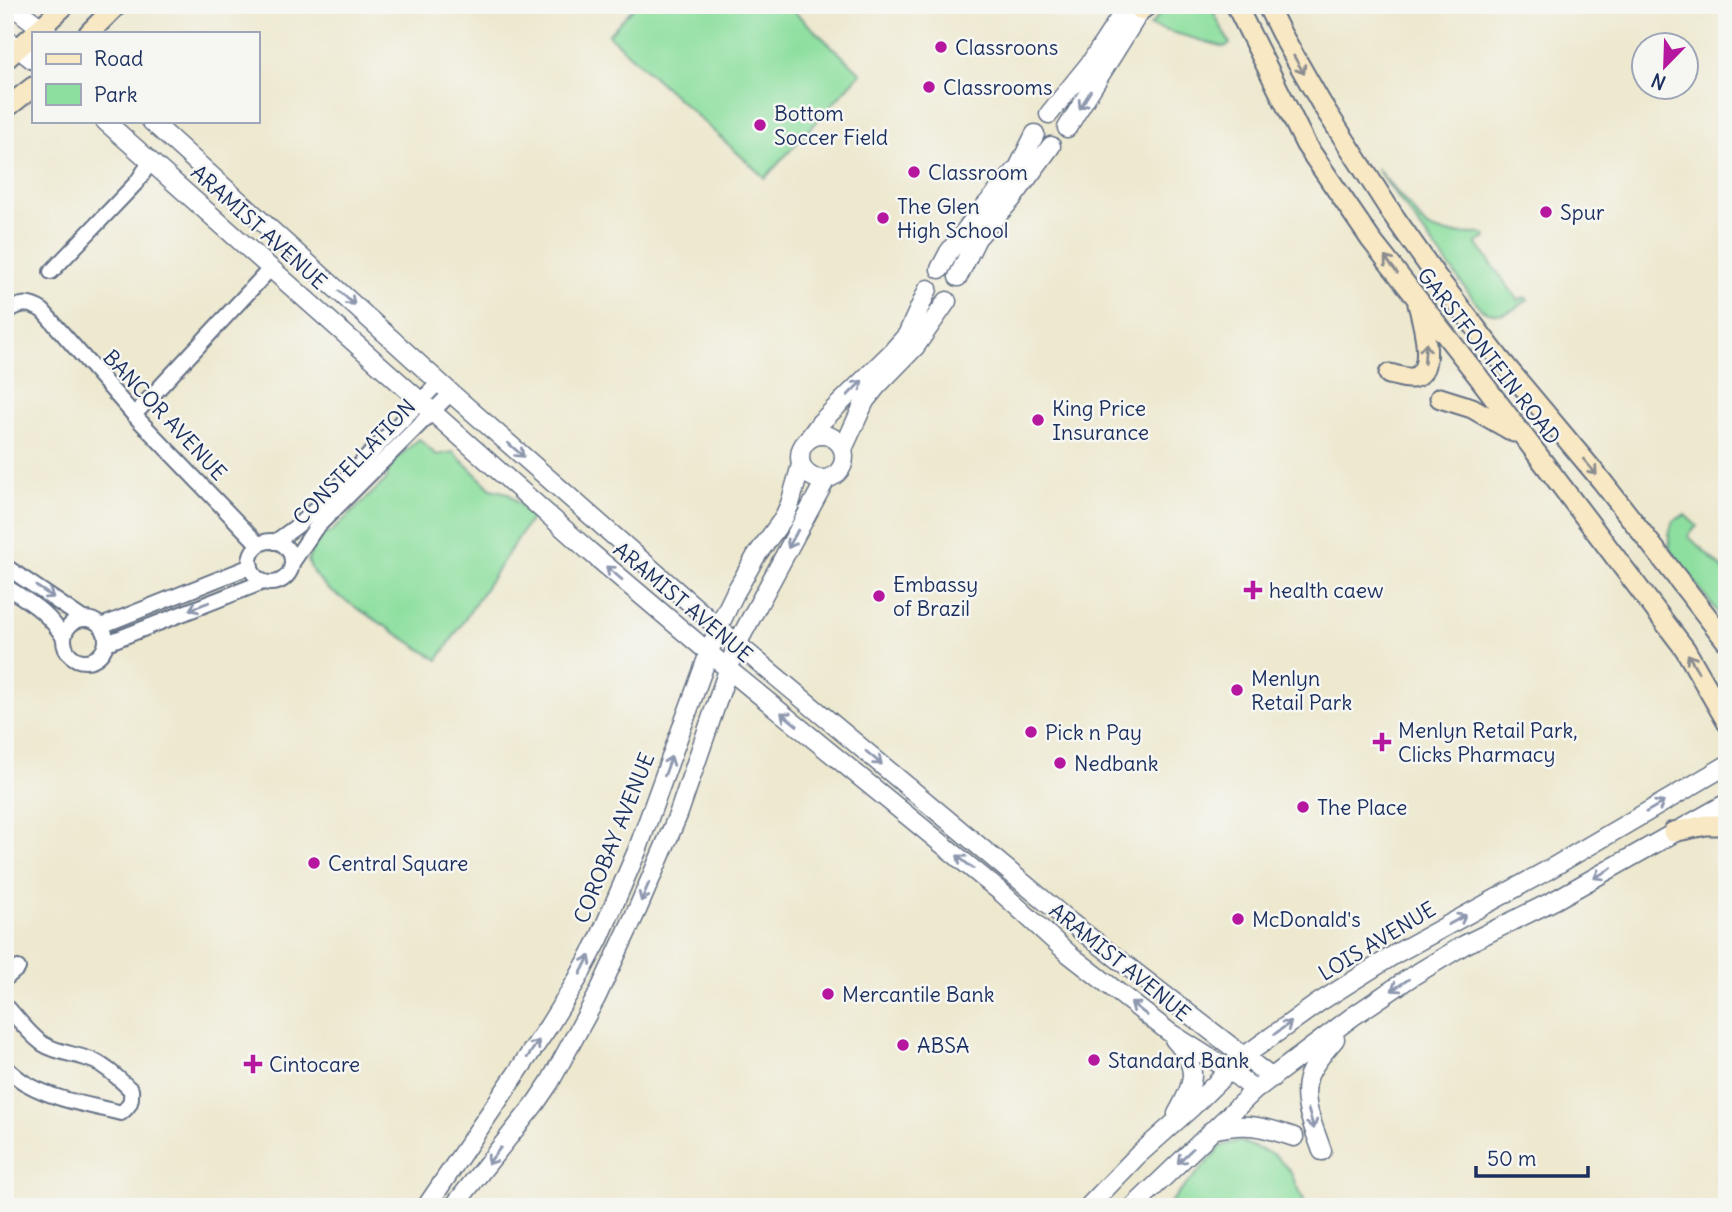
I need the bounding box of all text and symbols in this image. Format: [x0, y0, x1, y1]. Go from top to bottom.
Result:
legend [32, 32, 259, 122]
north arrow [1630, 32, 1700, 102]
place label: Classroons [955, 34, 1058, 61]
marker: Classroons [933, 39, 949, 55]
text: Road [94, 45, 143, 72]
one-way arrow [1292, 55, 1306, 75]
text: N [1648, 68, 1669, 95]
place label: Classrooms [943, 74, 1053, 101]
marker: Classrooms [921, 79, 937, 95]
text: Park [94, 81, 137, 108]
one-way arrow [1078, 89, 1092, 109]
place label: Bottom Soccer Field [774, 100, 888, 151]
marker: Bottom Soccer Field [752, 117, 768, 133]
street label: ARAMIST AVENUE [185, 159, 333, 295]
place label: Classroom [928, 159, 1028, 186]
marker: Classroom [906, 164, 922, 180]
place label: The Glen High School [897, 193, 1008, 244]
place label: Spur [1560, 199, 1605, 226]
marker: Spur [1538, 204, 1554, 220]
marker: The Glen High School [875, 210, 891, 226]
one-way arrow [1383, 256, 1398, 275]
street label: GARSTFONTEIN ROAD [1412, 262, 1566, 450]
one-way arrow [338, 290, 356, 306]
one-way arrow [1419, 342, 1432, 365]
street label: BANCOR AVENUE [97, 344, 233, 486]
one-way arrow [846, 380, 863, 397]
street label: CONSTELLATION [287, 393, 421, 531]
place label: King Price Insurance [1052, 395, 1149, 446]
marker: King Price Insurance [1030, 412, 1046, 428]
one-way arrow [507, 442, 525, 458]
one-way arrow [1582, 457, 1598, 475]
one-way arrow [786, 528, 799, 549]
street label: ARAMIST AVENUE [608, 536, 758, 668]
one-way arrow [605, 565, 623, 581]
place label: Embassy of Brazil [893, 571, 978, 622]
place label: health caew [1269, 577, 1384, 604]
marker: health caew [1243, 580, 1263, 600]
one-way arrow [35, 585, 54, 599]
marker: Embassy of Brazil [871, 588, 887, 604]
one-way arrow [189, 601, 211, 614]
one-way arrow [1686, 653, 1700, 673]
place label: Menlyn Retail Park [1251, 665, 1352, 716]
marker: Menlyn Retail Park [1229, 682, 1245, 698]
one-way arrow [780, 711, 798, 726]
place label: Menlyn Retail Park, Clicks Pharmacy [1398, 717, 1578, 768]
place label: Pick n Pay [1045, 719, 1142, 746]
marker: Pick n Pay [1023, 724, 1039, 740]
marker: Menlyn Retail Park, Clicks Pharmacy [1372, 732, 1392, 752]
street label: COROBAY AVENUE [567, 749, 661, 927]
place label: Nedbank [1074, 750, 1158, 777]
one-way arrow [865, 751, 883, 766]
marker: Nedbank [1052, 755, 1068, 771]
one-way arrow [663, 756, 675, 778]
place label: The Place [1317, 794, 1407, 821]
marker: The Place [1295, 799, 1311, 815]
one-way arrow [1644, 800, 1664, 814]
place label: Central Square [328, 850, 468, 877]
marker: Central Square [306, 855, 322, 871]
one-way arrow [956, 855, 974, 870]
one-way arrow [1594, 866, 1614, 880]
one-way arrow [638, 880, 651, 902]
street label: LOIS AVENUE [1314, 895, 1440, 987]
street label: ARAMIST AVENUE [1044, 897, 1196, 1027]
place label: McDonald's [1252, 906, 1361, 933]
marker: McDonald's [1230, 911, 1246, 927]
one-way arrow [1446, 913, 1467, 926]
one-way arrow [579, 955, 592, 976]
one-way arrow [1391, 977, 1410, 992]
place label: Mercantile Bank [842, 981, 994, 1008]
marker: Mercantile Bank [820, 986, 836, 1002]
one-way arrow [1130, 1001, 1149, 1016]
one-way arrow [1273, 1021, 1292, 1036]
place label: ABSA [917, 1032, 969, 1059]
marker: ABSA [895, 1037, 911, 1053]
one-way arrow [526, 1040, 541, 1059]
place label: Standard Bank [1108, 1047, 1249, 1074]
place label: Cintocare [269, 1051, 360, 1078]
marker: Standard Bank [1086, 1052, 1102, 1068]
marker: Cintocare [243, 1054, 263, 1074]
one-way arrow [1306, 1108, 1319, 1130]
scale bar [1476, 1135, 1588, 1179]
text: 50 m [1487, 1145, 1536, 1172]
one-way arrow [487, 1146, 502, 1164]
one-way arrow [1177, 1148, 1194, 1165]

